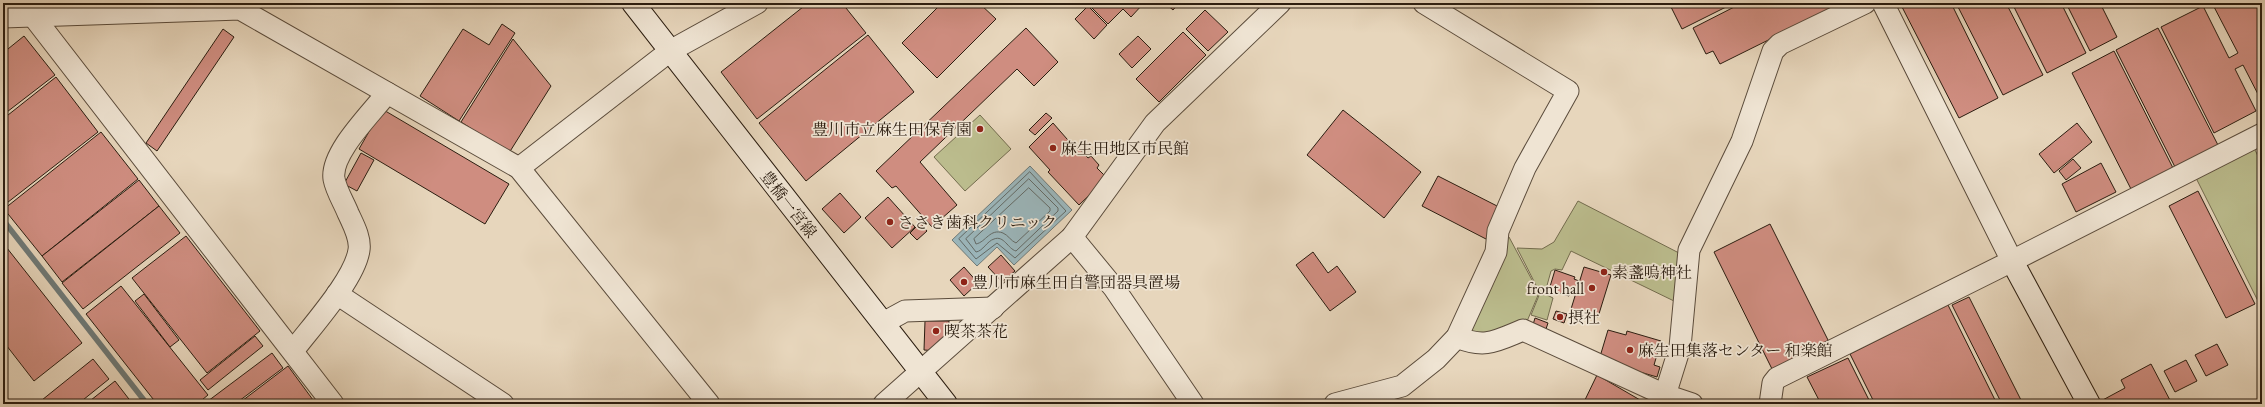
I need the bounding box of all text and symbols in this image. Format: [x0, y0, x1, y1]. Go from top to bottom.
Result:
place label: 豊川市立麻生田保育園 [812, 119, 972, 140]
marker: 豊川市立麻生田保育園 [975, 124, 985, 134]
place label: 麻生田地区市民館 [1061, 138, 1189, 159]
marker: 麻生田地区市民館 [1048, 143, 1058, 153]
street label: 豊橋一宮線 [756, 166, 822, 242]
place label: ささき歯科クリニック [898, 212, 1057, 233]
marker: ささき歯科クリニック [885, 217, 895, 227]
place label: 素盞嗚神社 [1612, 262, 1692, 283]
marker: 素盞嗚神社 [1599, 267, 1609, 277]
place label: 豊川市麻生田自警団器具置場 [972, 272, 1180, 293]
marker: 豊川市麻生田自警団器具置場 [959, 277, 969, 287]
place label: front hall [1527, 278, 1584, 299]
marker: front hall [1587, 283, 1597, 293]
place label: 摂社 [1568, 307, 1600, 328]
marker: 摂社 [1555, 312, 1565, 322]
place label: 喫茶茶花 [944, 321, 1008, 342]
marker: 喫茶茶花 [931, 326, 941, 336]
place label: 麻生田集落センター 和楽館 [1638, 340, 1833, 361]
marker: 麻生田集落センター 和楽館 [1625, 345, 1635, 355]

